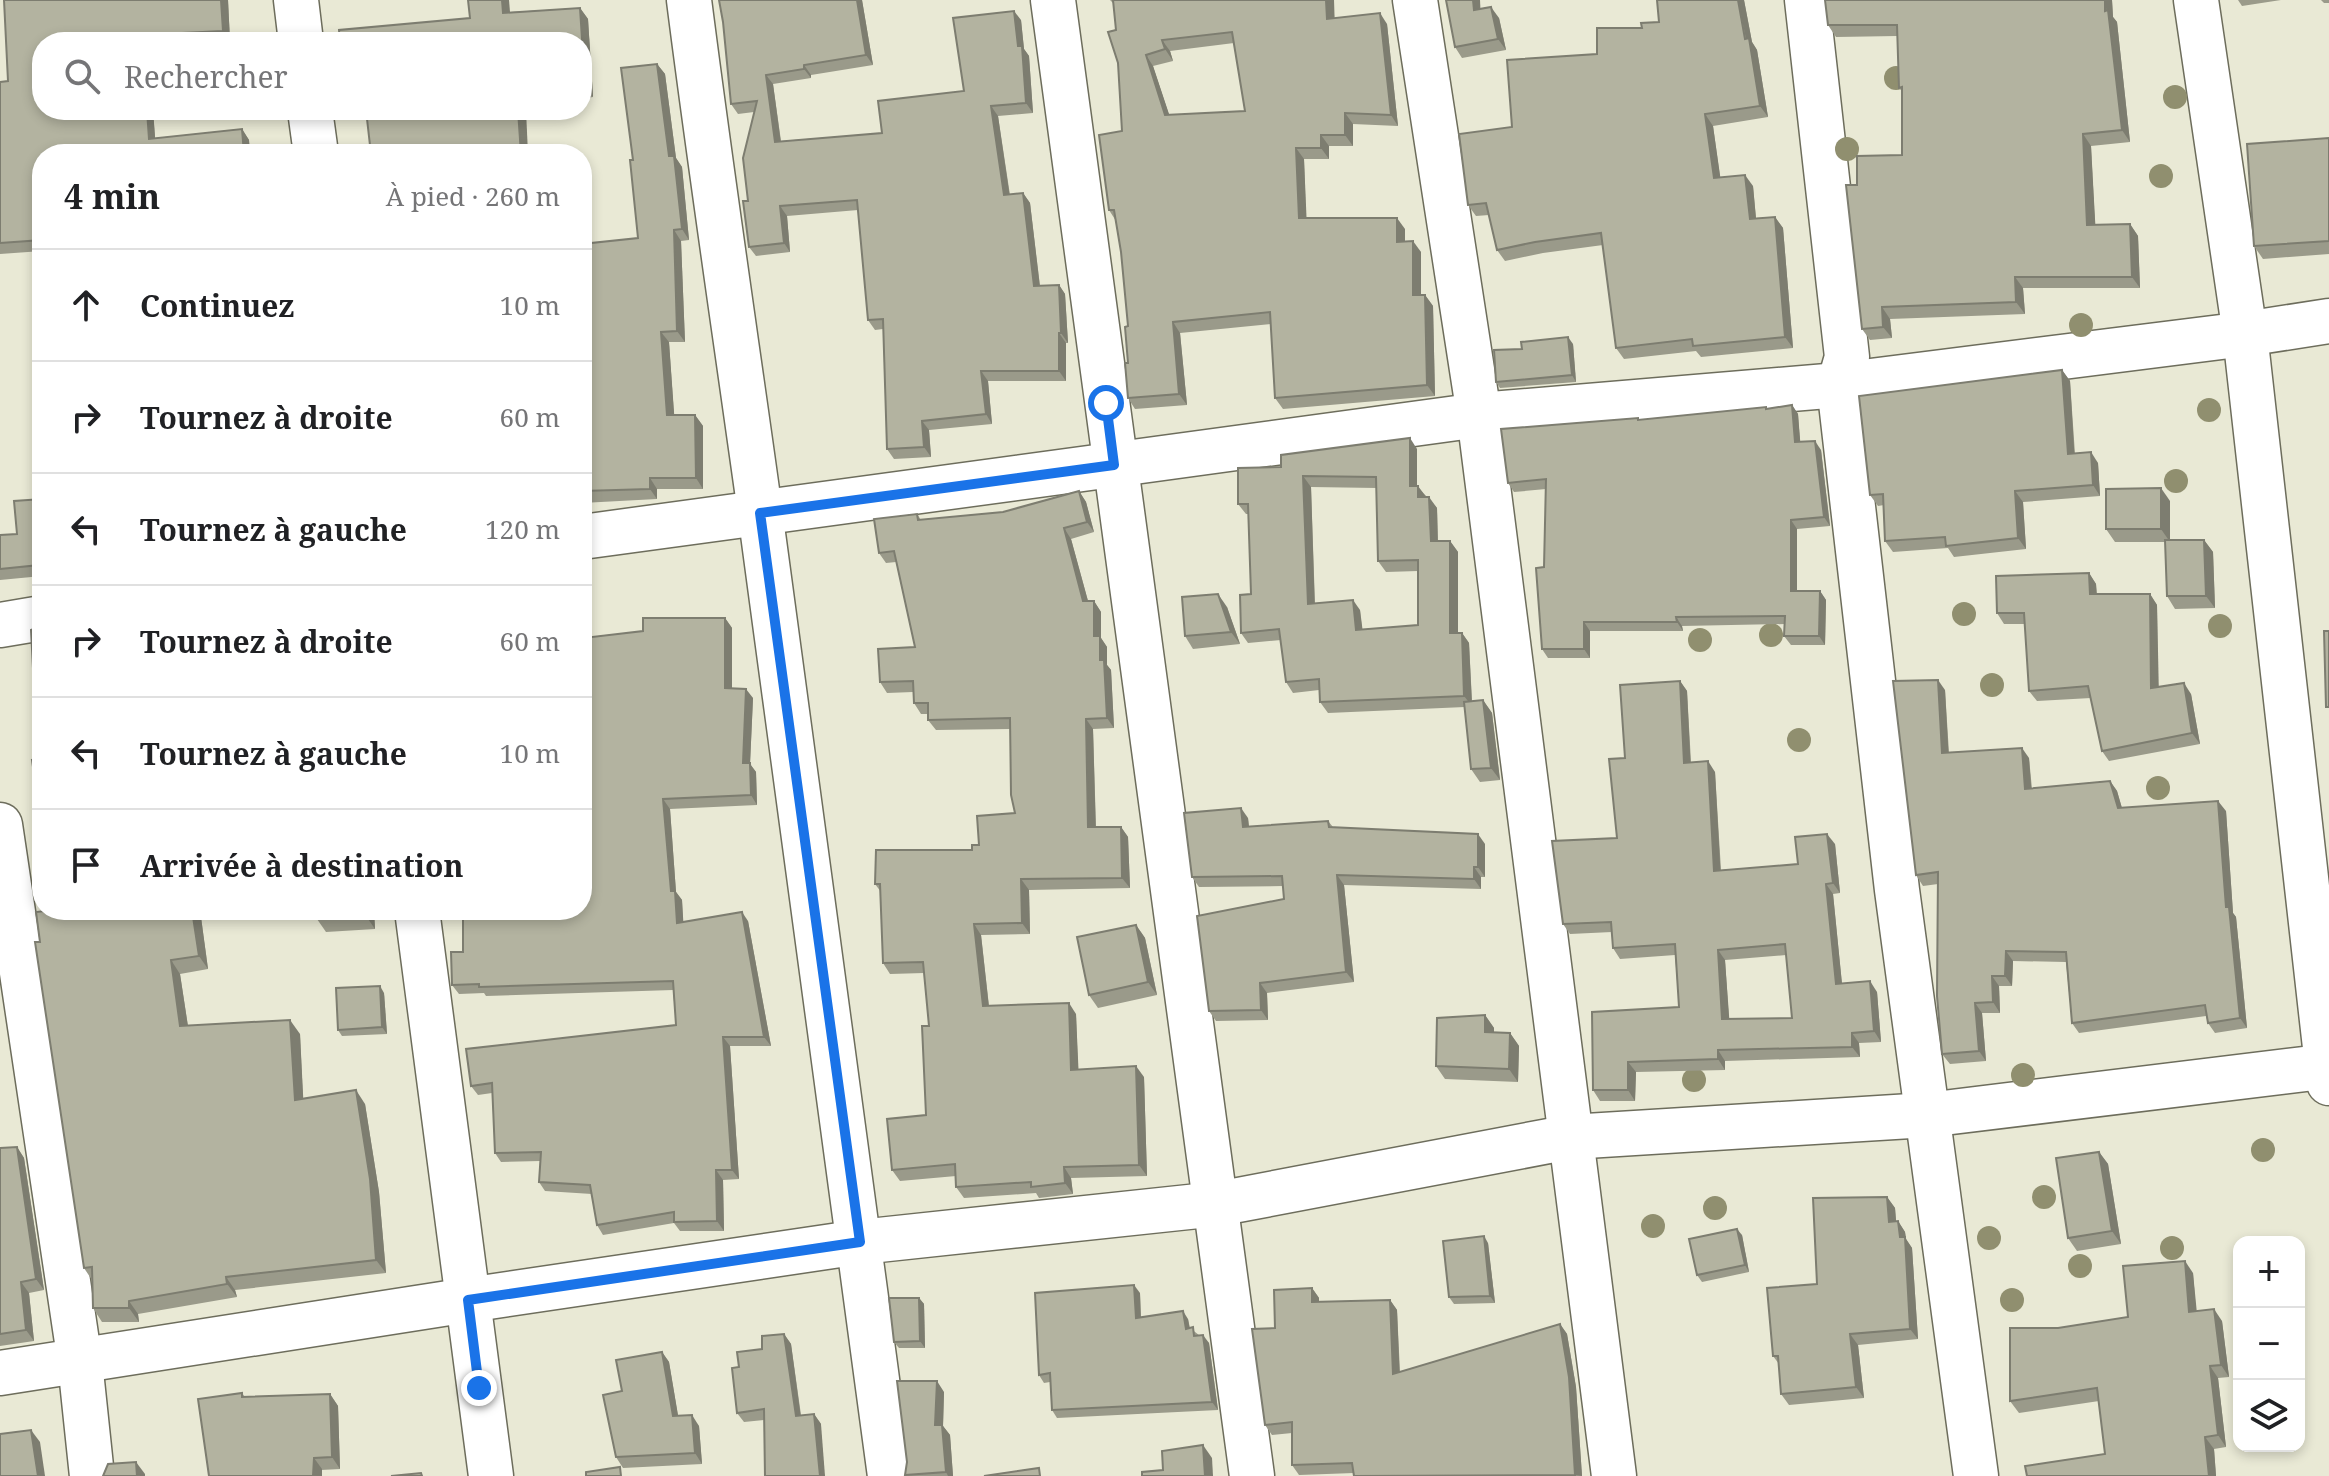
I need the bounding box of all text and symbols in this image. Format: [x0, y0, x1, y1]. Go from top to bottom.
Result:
search box [32, 32, 592, 120]
icon: search [60, 54, 104, 98]
text: Rechercher [124, 56, 288, 97]
text: 4 min [64, 173, 160, 219]
text: À pied · 260 m [386, 178, 560, 214]
icon: ahead [64, 283, 108, 327]
text: Continuez [140, 285, 294, 326]
text: 10 m [500, 287, 560, 323]
route start [1088, 385, 1124, 421]
icon: right [64, 395, 108, 439]
text: Tournez à droite [140, 397, 393, 438]
text: 60 m [500, 399, 560, 435]
icon: left [64, 507, 108, 551]
text: Tournez à gauche [140, 509, 407, 550]
text: 120 m [485, 511, 560, 547]
icon: right [64, 619, 108, 663]
text: Tournez à droite [140, 621, 393, 662]
text: 60 m [500, 623, 560, 659]
icon: left [64, 731, 108, 775]
text: Tournez à gauche [140, 733, 407, 774]
text: 10 m [500, 735, 560, 771]
icon: arrive [64, 843, 108, 887]
text: Arrivée à destination [140, 845, 464, 886]
map controls [2233, 1236, 2305, 1452]
button: + [2233, 1236, 2305, 1308]
button: − [2233, 1308, 2305, 1380]
route end [461, 1370, 497, 1406]
button: layers [2233, 1380, 2305, 1452]

